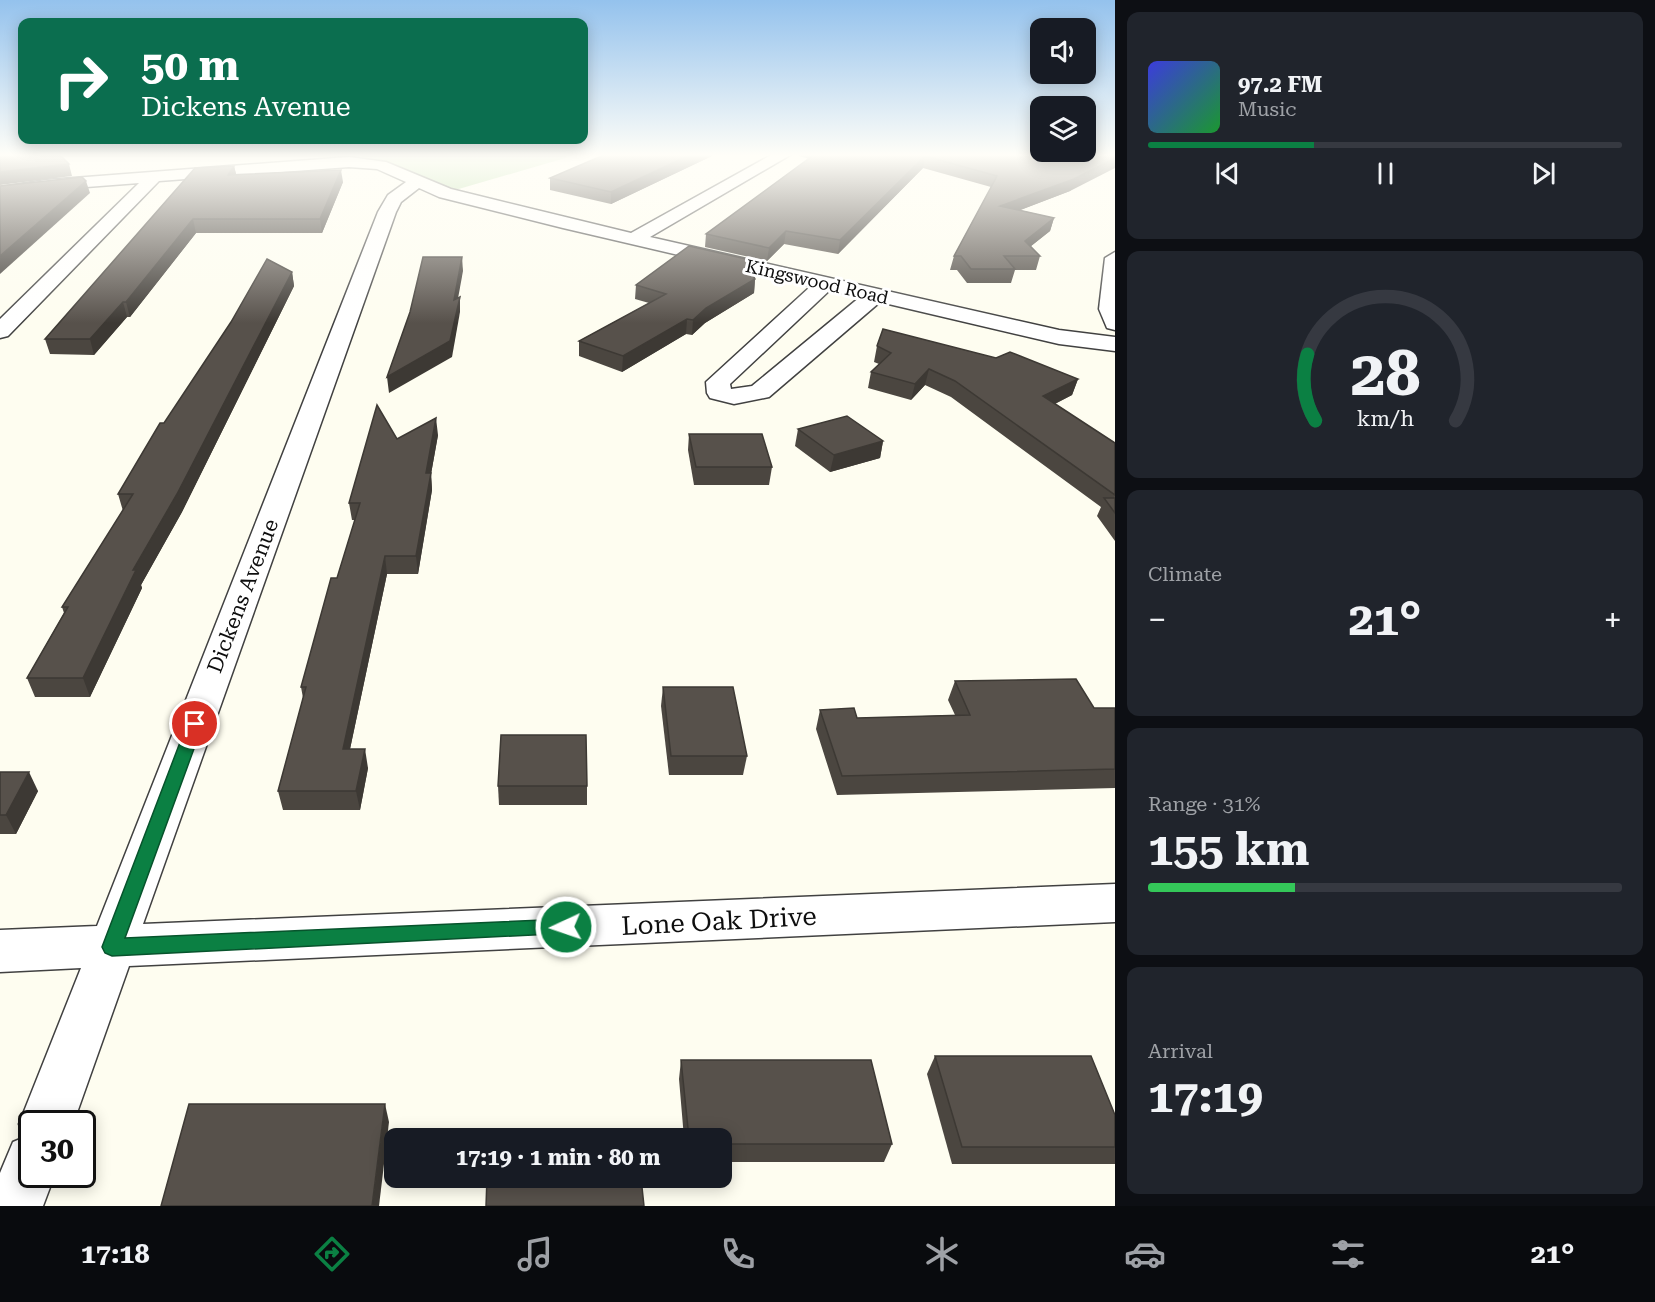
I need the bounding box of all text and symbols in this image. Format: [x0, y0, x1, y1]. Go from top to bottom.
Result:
map controls [1030, 18, 1096, 162]
button: sound [1030, 18, 1096, 84]
text: 50 m [141, 41, 239, 90]
icon: right [42, 42, 120, 120]
text: 97.2 FM [1238, 72, 1322, 97]
text: Dickens Avenue [141, 91, 351, 123]
button: layers [1030, 96, 1096, 162]
text: Music [1238, 97, 1297, 121]
icon: previous [1211, 157, 1244, 190]
icon: pause [1369, 157, 1402, 190]
icon: next [1527, 157, 1560, 190]
street label: Kingswood Road [744, 255, 891, 308]
text: 28 [1350, 337, 1420, 410]
text: km/h [1356, 407, 1414, 432]
street label: Dickens Avenue [203, 516, 283, 676]
text: Climate [1148, 562, 1222, 586]
text: 21° [1349, 593, 1421, 646]
text: − [1148, 600, 1166, 639]
text: + [1604, 600, 1622, 639]
pin [169, 698, 220, 749]
icon: arrive [178, 707, 211, 740]
text: Range · 31% [1148, 792, 1260, 816]
text: 155 km [1148, 823, 1309, 876]
position arrow [534, 895, 598, 959]
street label: Lone Oak Drive [621, 901, 817, 941]
text: Arrival [1148, 1039, 1213, 1063]
text: 17:19 [1148, 1070, 1263, 1123]
speed limit sign: 30 [18, 1110, 96, 1188]
text: 17:19 · 1 min · 80 m [456, 1145, 660, 1170]
icon: directions [311, 1233, 353, 1275]
icon: music [514, 1233, 556, 1275]
icon: phone [717, 1233, 759, 1275]
icon: climate [921, 1233, 963, 1275]
icon: car [1124, 1233, 1166, 1275]
icon: filters [1327, 1233, 1369, 1275]
text: 17:18 [81, 1238, 150, 1270]
text: 21° [1531, 1238, 1574, 1270]

